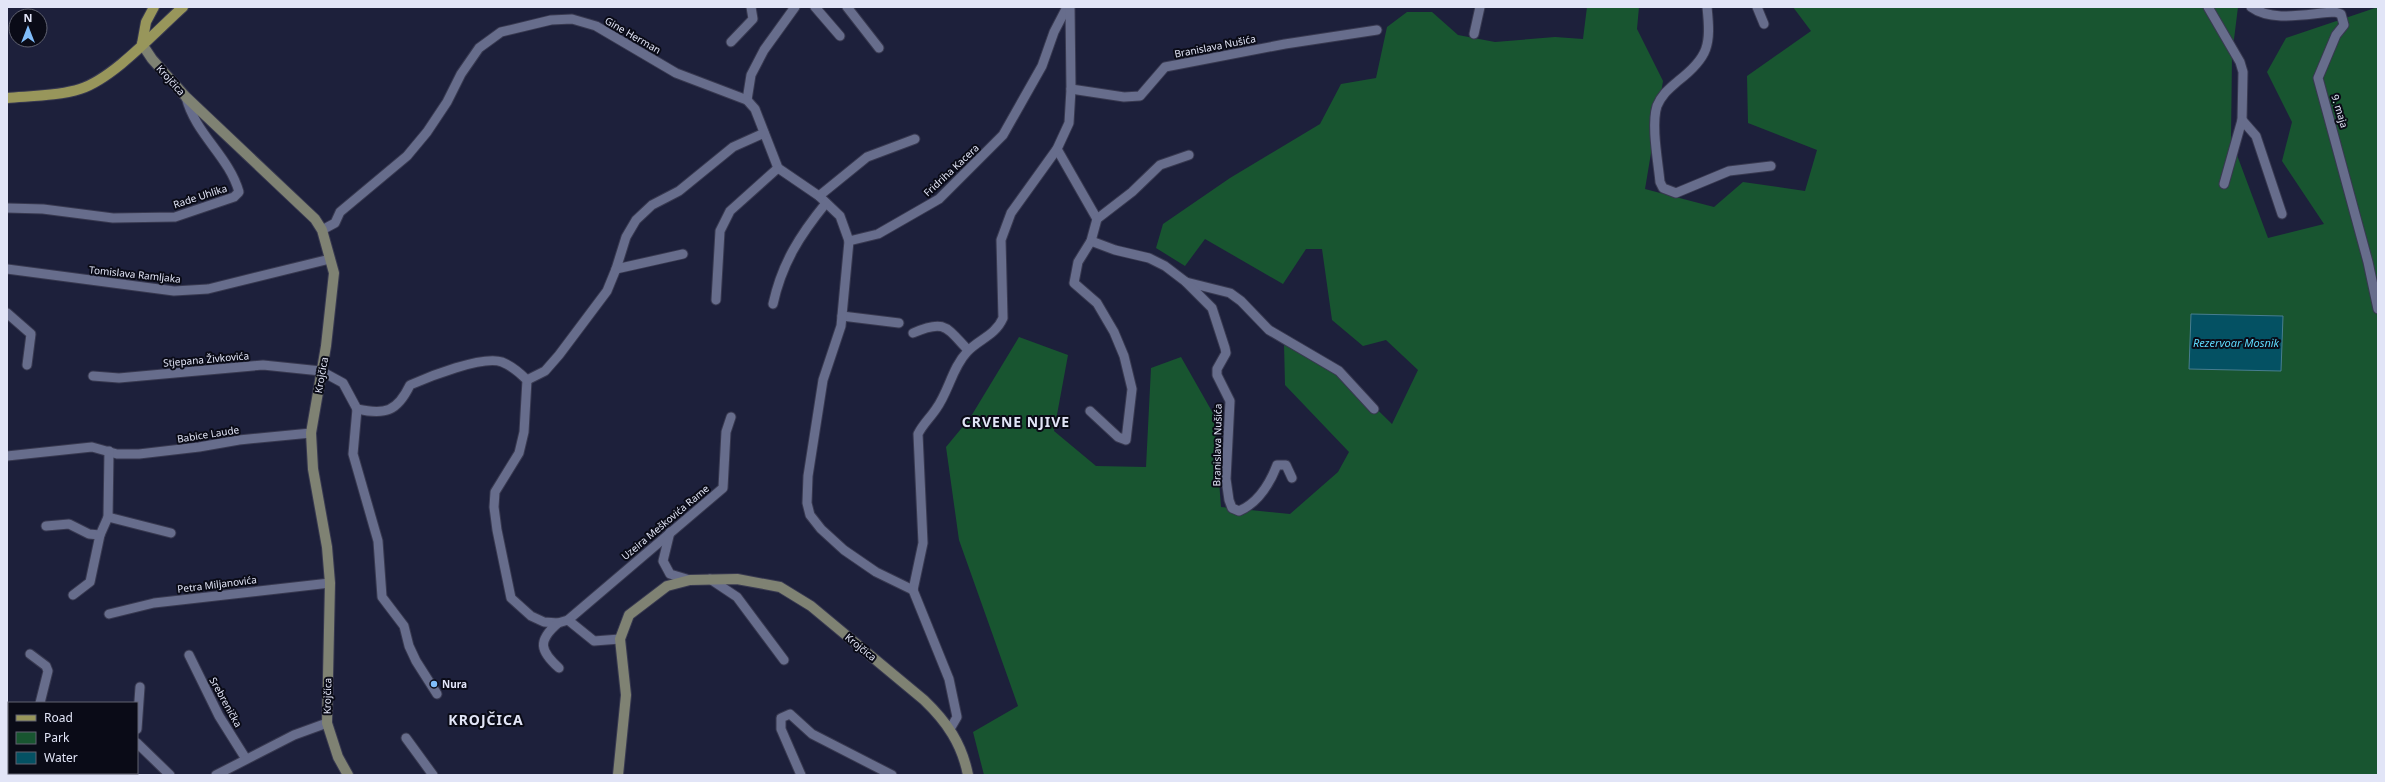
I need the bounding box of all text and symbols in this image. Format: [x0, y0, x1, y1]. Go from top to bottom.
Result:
north arrow [8, 8, 48, 48]
text: N [24, 10, 32, 25]
street label: Gine Herman [602, 13, 664, 57]
street label: Branislava Nušića [1173, 31, 1257, 61]
street label: Krojčica [154, 62, 188, 98]
street label: 9. maja [2328, 93, 2352, 129]
street label: Fridriha Kacera [920, 141, 982, 199]
street label: Rade Uhlika [171, 181, 229, 211]
street label: Tomislava Ramljaka [89, 262, 181, 286]
water label: Rezervoar Mosnik [2193, 335, 2280, 350]
street label: Stjepana Živkovića [162, 348, 250, 370]
street label: Krojčica [311, 356, 331, 394]
street label: Branislava Nušića [1209, 404, 1225, 486]
district label: CRVENE NJIVE [962, 412, 1070, 431]
street label: Babice Laude [176, 422, 240, 446]
street label: Uzeira Meškovića Rame [618, 481, 712, 563]
street label: Petra Miljanovića [176, 572, 258, 596]
street label: Krojčica [842, 630, 880, 664]
street label: Srebrenička [206, 674, 246, 730]
place label: Nura [442, 677, 467, 691]
street label: Krojčica [320, 678, 334, 714]
marker: Nura [429, 679, 439, 689]
legend [8, 702, 138, 774]
text: Road [44, 709, 73, 726]
district label: KROJČICA [448, 710, 524, 729]
text: Park [44, 729, 70, 746]
text: Water [44, 749, 78, 766]

